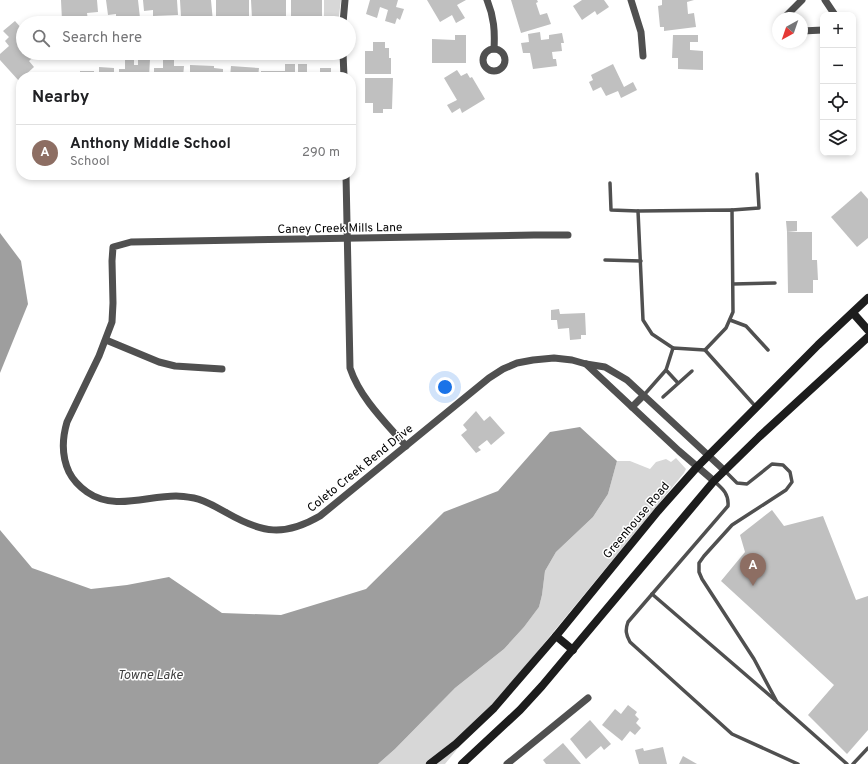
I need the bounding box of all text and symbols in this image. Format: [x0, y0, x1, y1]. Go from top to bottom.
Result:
north arrow [772, 12, 808, 48]
map controls [820, 12, 856, 156]
button: + [820, 12, 856, 48]
search box [16, 16, 356, 60]
icon: search [30, 27, 52, 49]
text: Search here [62, 29, 142, 48]
button: − [820, 48, 856, 84]
button: locate [820, 84, 856, 120]
text: Nearby [32, 87, 89, 109]
button: layers [820, 120, 856, 156]
text: Anthony Middle School [70, 135, 231, 154]
text: A [40, 145, 50, 161]
text: 290 m [302, 145, 340, 161]
text: School [70, 154, 110, 170]
street label: Caney Creek Mills Lane [277, 220, 403, 238]
your location [435, 377, 455, 397]
street label: Coleto Creek Bend Drive [304, 421, 417, 516]
street label: Greenhouse Road [600, 479, 674, 562]
pin: A [740, 553, 766, 586]
water label: Towne Lake [117, 668, 183, 684]

